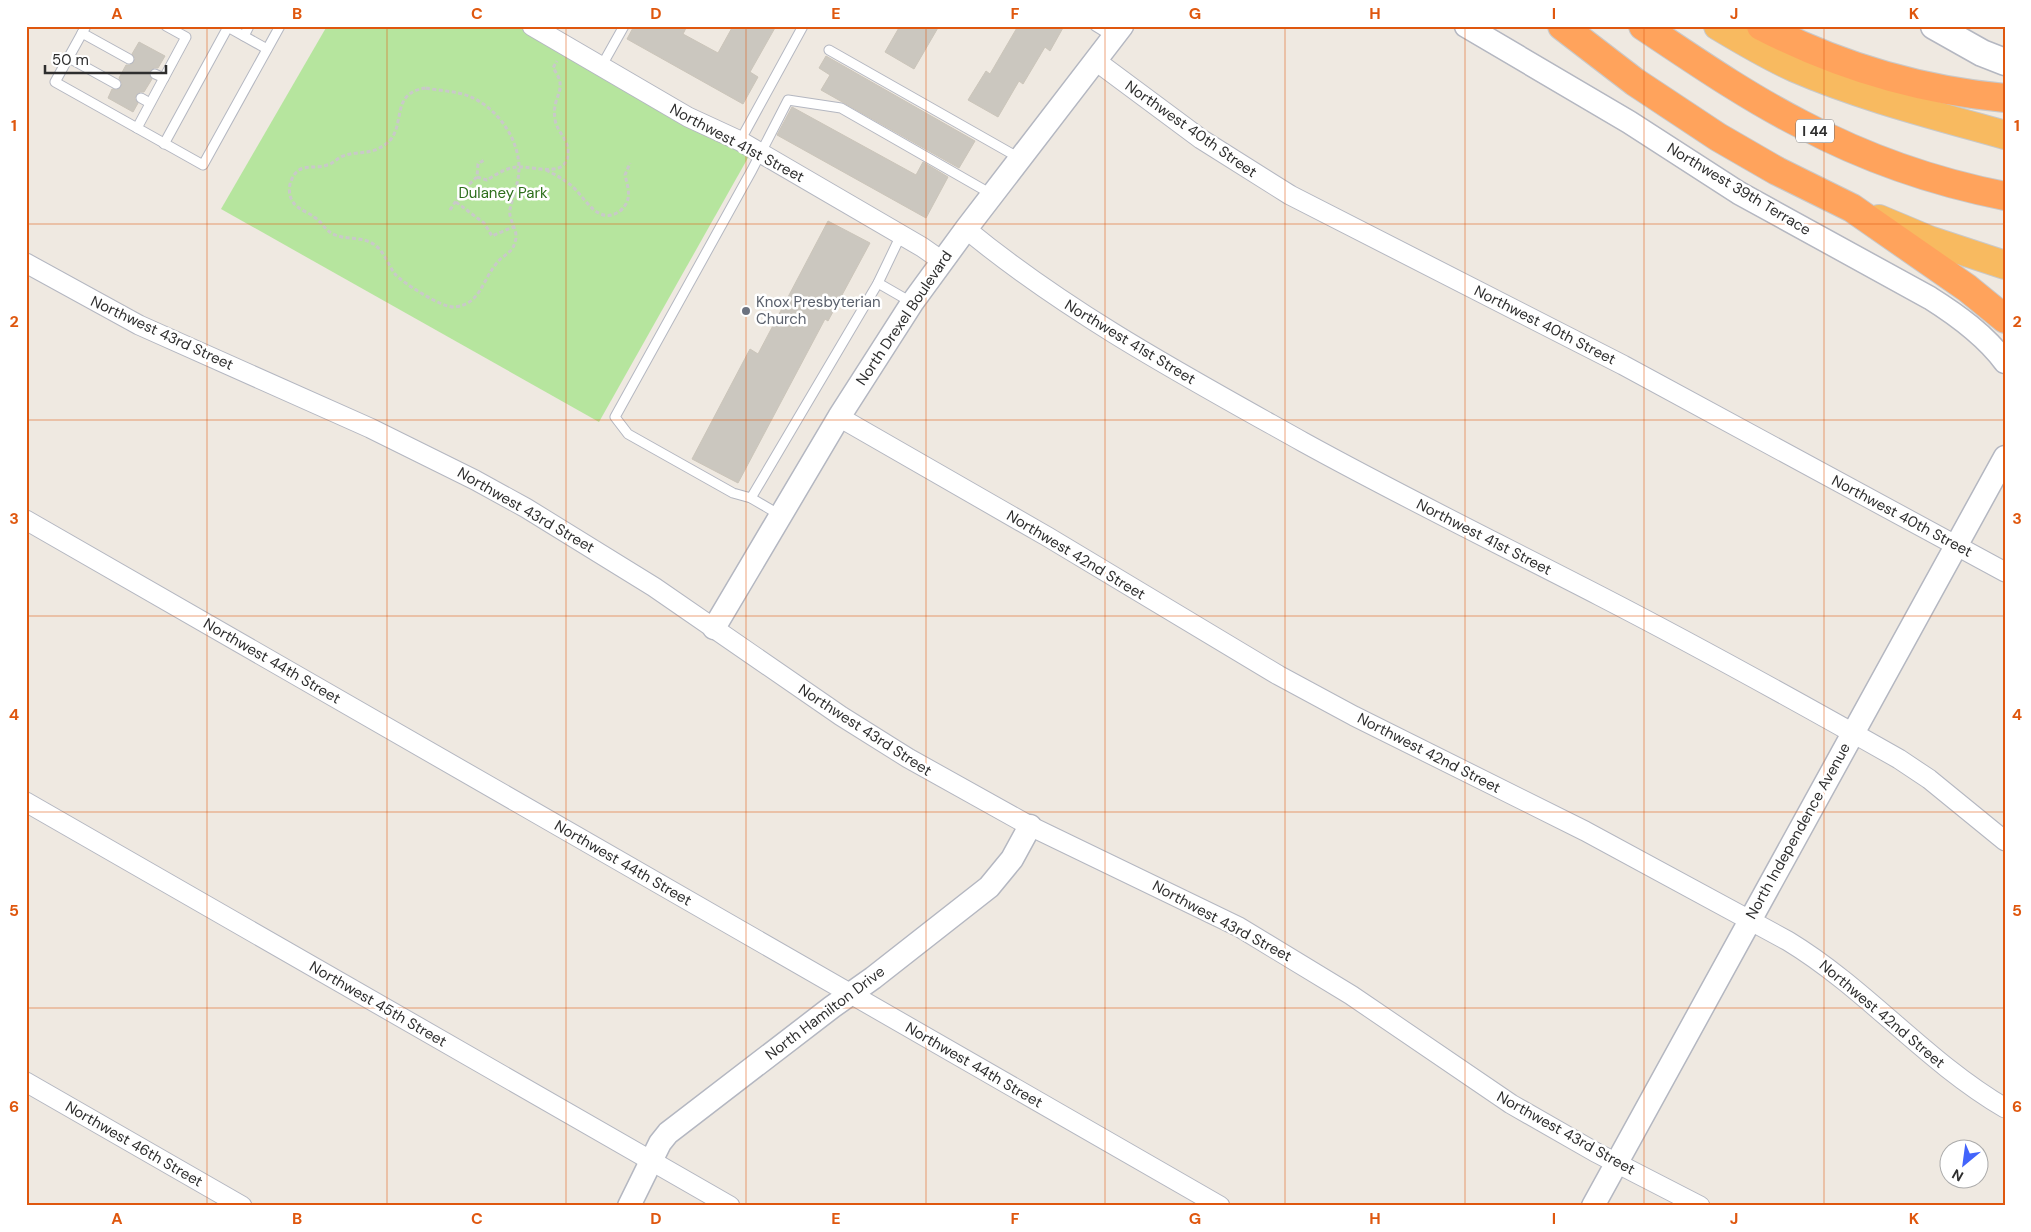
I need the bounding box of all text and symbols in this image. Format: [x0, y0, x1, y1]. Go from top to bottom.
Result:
text: A [111, 3, 123, 24]
text: B [292, 3, 302, 24]
text: C [471, 3, 483, 24]
text: D [650, 3, 662, 24]
text: E [831, 3, 841, 24]
text: F [1011, 3, 1020, 24]
text: G [1189, 3, 1201, 24]
text: H [1369, 3, 1381, 24]
text: I [1552, 3, 1556, 24]
text: J [1730, 3, 1738, 24]
text: K [1909, 3, 1920, 24]
scale bar [45, 42, 166, 74]
text: 50 m [52, 50, 89, 70]
street label: Northwest 40th Street [1121, 76, 1261, 182]
street label: Northwest 41st Street [666, 99, 808, 187]
text: 1 [11, 115, 17, 136]
text: 1 [2014, 115, 2020, 136]
road number: I 44 [1796, 120, 1834, 142]
street label: Northwest 39th Terrace [1663, 138, 1815, 240]
park label: Dulaney Park [458, 183, 548, 203]
street label: North Drexel Boulevard [851, 247, 957, 389]
street label: Northwest 40th Street [1471, 281, 1619, 369]
street label: Northwest 43rd Street [87, 291, 237, 375]
place label: Knox Presbyterian Church [756, 292, 881, 329]
street label: Northwest 41st Street [1061, 295, 1199, 389]
marker: Knox Presbyterian Church [740, 305, 752, 317]
text: 2 [9, 311, 19, 332]
text: 2 [2012, 311, 2022, 332]
street label: Northwest 43rd Street [454, 463, 598, 558]
street label: Northwest 40th Street [1828, 470, 1976, 562]
street label: Northwest 41st Street [1413, 494, 1555, 580]
street label: Northwest 42nd Street [1003, 506, 1149, 604]
text: 3 [9, 508, 19, 529]
text: 3 [2012, 508, 2022, 529]
street label: Northwest 44th Street [200, 614, 344, 709]
street label: Northwest 43rd Street [794, 679, 936, 781]
text: 4 [9, 704, 19, 725]
text: 4 [2012, 704, 2022, 725]
street label: Northwest 42nd Street [1354, 708, 1504, 798]
street label: North Independence Avenue [1741, 739, 1855, 923]
street label: Northwest 44th Street [551, 816, 695, 911]
street label: Northwest 43rd Street [1149, 876, 1295, 966]
text: 5 [9, 900, 19, 921]
text: 5 [2012, 900, 2022, 921]
street label: Northwest 42nd Street [1815, 955, 1949, 1073]
street label: Northwest 45th Street [306, 957, 450, 1052]
street label: North Hamilton Drive [761, 961, 889, 1065]
street label: Northwest 44th Street [902, 1018, 1046, 1113]
street label: Northwest 43rd Street [1493, 1087, 1639, 1179]
text: 6 [9, 1096, 19, 1117]
street label: Northwest 46th Street [62, 1096, 206, 1192]
text: 6 [2012, 1096, 2022, 1117]
north arrow [1938, 1140, 1988, 1190]
text: N [1949, 1165, 1967, 1186]
text: A [111, 1208, 123, 1229]
text: B [292, 1208, 302, 1229]
text: C [471, 1208, 483, 1229]
text: D [650, 1208, 662, 1229]
text: E [831, 1208, 841, 1229]
text: F [1011, 1208, 1020, 1229]
text: G [1189, 1208, 1201, 1229]
text: H [1369, 1208, 1381, 1229]
text: I [1552, 1208, 1556, 1229]
text: J [1730, 1208, 1738, 1229]
text: K [1909, 1208, 1920, 1229]

